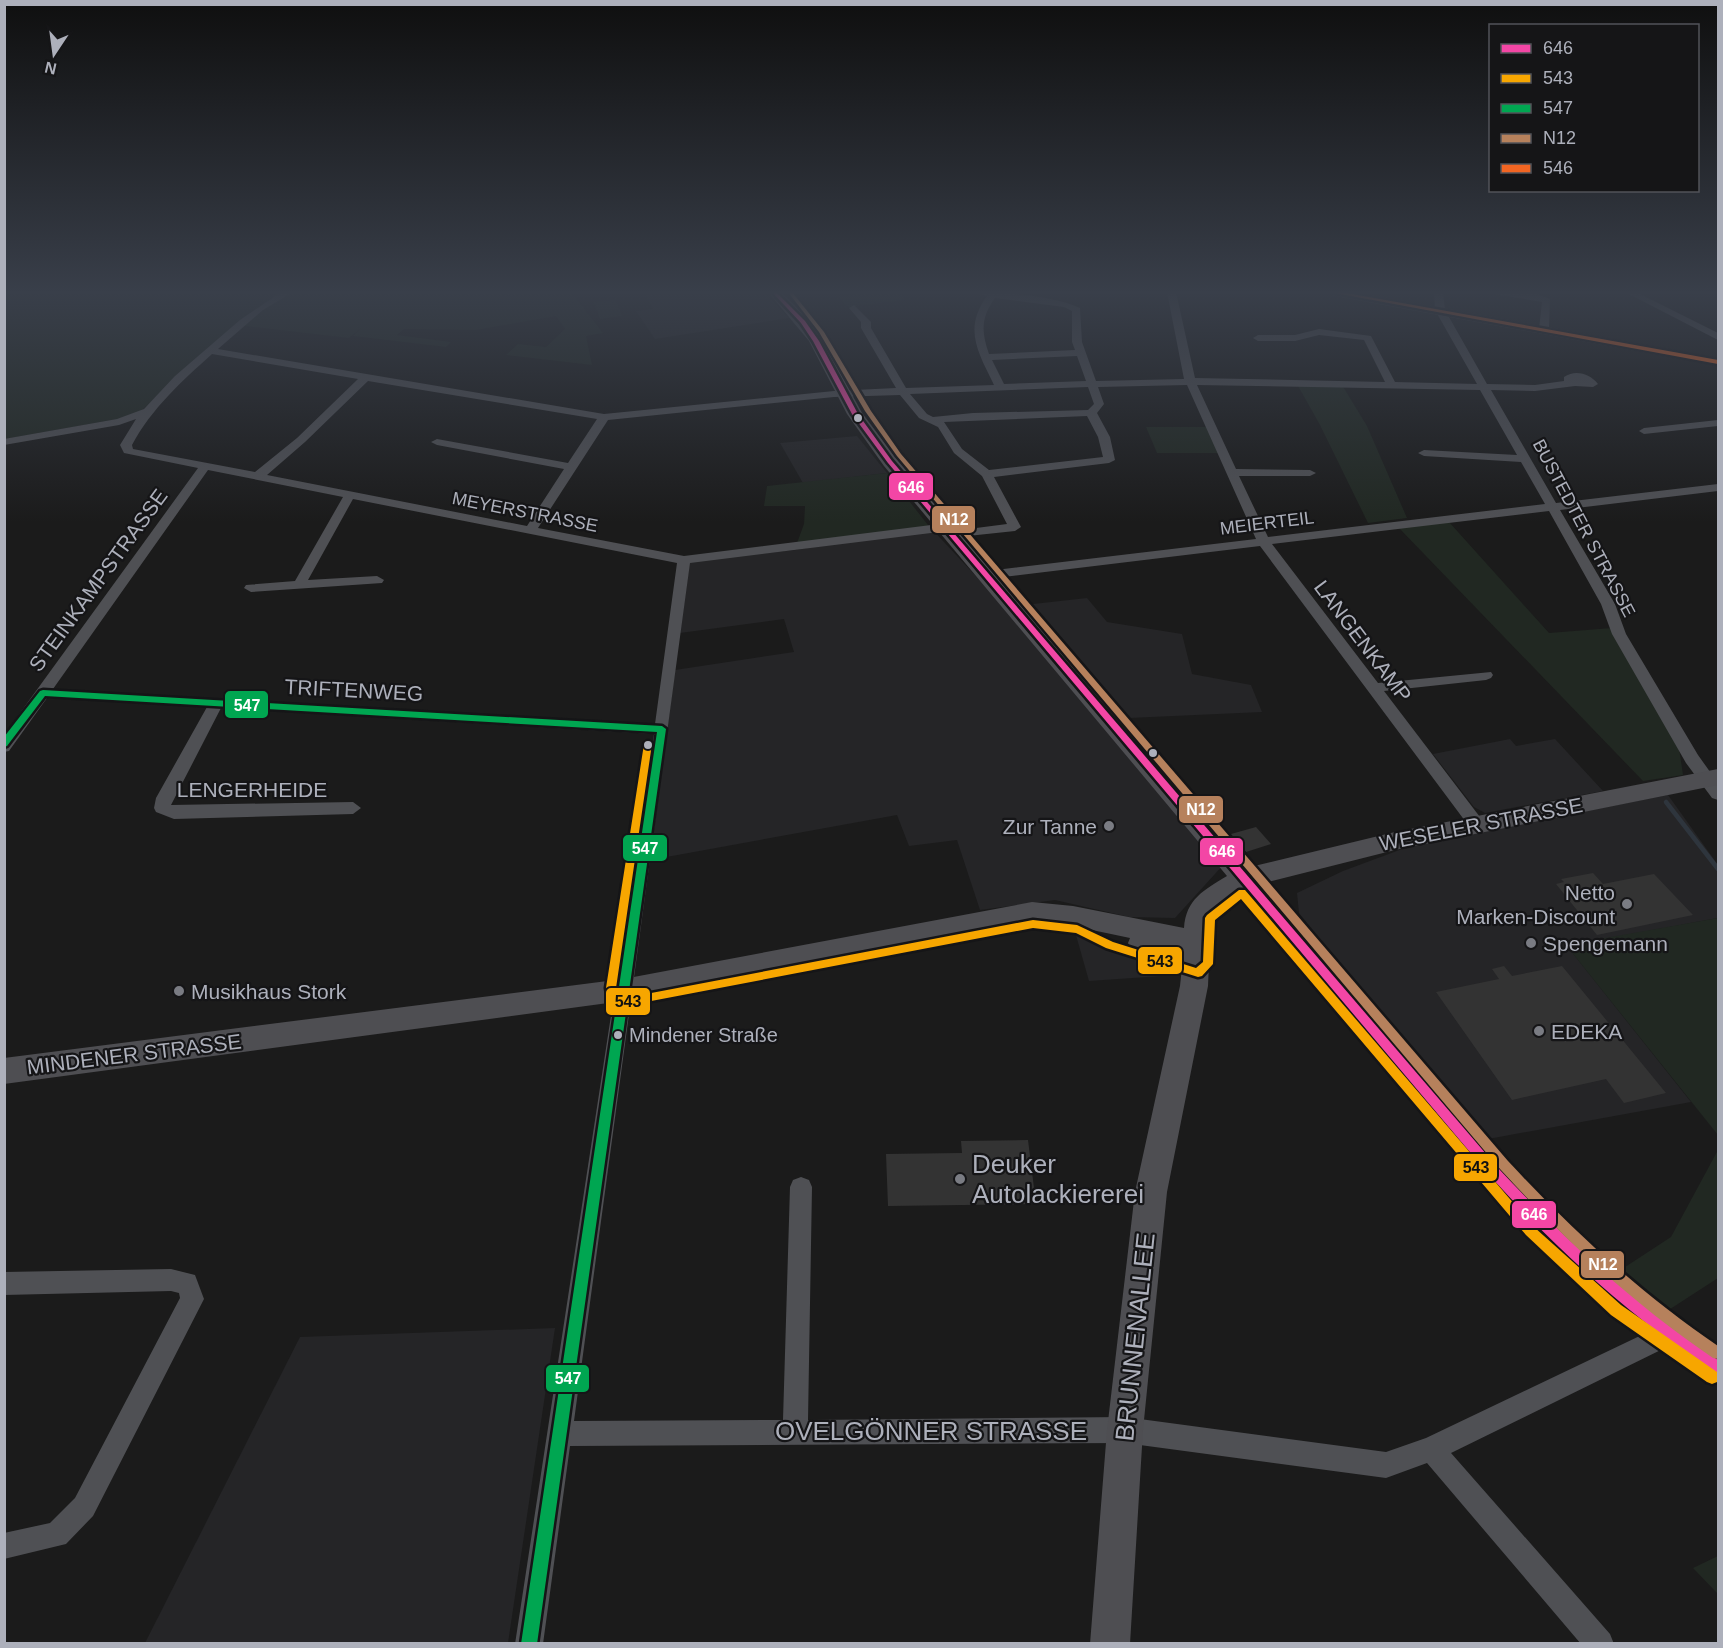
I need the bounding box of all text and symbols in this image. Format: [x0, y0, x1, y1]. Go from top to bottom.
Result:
north arrow [24, 24, 84, 84]
legend [1489, 24, 1699, 192]
text: 646 [1543, 38, 1573, 58]
text: N [43, 59, 58, 78]
text: 543 [1543, 68, 1573, 88]
text: 547 [1543, 98, 1573, 118]
text: N12 [1543, 128, 1576, 148]
text: 546 [1543, 158, 1573, 178]
unlabelled marker [852, 412, 864, 424]
street label: BUSTEDTER STRASSE [1529, 436, 1639, 620]
line badge: 646 [888, 472, 934, 501]
text: 646 [898, 479, 924, 496]
street label: STEINKAMPSTRASSE [24, 484, 172, 676]
street label: MEYERSTRASSE [450, 488, 600, 536]
line badge: N12 [931, 505, 976, 534]
street label: MEIERTEIL [1219, 507, 1315, 539]
text: N12 [939, 511, 969, 528]
street label: LANGENKAMP [1310, 576, 1416, 706]
street label: TRIFTENWEG [284, 675, 424, 705]
line badge: 547 [224, 690, 269, 719]
text: 547 [234, 697, 260, 714]
unlabelled marker [642, 739, 654, 751]
unlabelled marker [1147, 747, 1159, 759]
street label: LENGERHEIDE [177, 778, 327, 801]
street label: WESELER STRASSE [1377, 793, 1585, 855]
line badge: N12 [1178, 795, 1224, 824]
text: N12 [1186, 801, 1216, 818]
place label: Zur Tanne [1003, 815, 1097, 838]
marker: Zur Tanne [1102, 819, 1116, 833]
line badge: 547 [622, 834, 668, 862]
line badge: 646 [1199, 837, 1244, 866]
text: 547 [632, 840, 658, 857]
text: 646 [1209, 843, 1235, 860]
place label: Netto Marken-Discount [1456, 881, 1615, 928]
marker: Netto Marken-Discount [1620, 897, 1634, 911]
place label: Spengemann [1543, 932, 1668, 955]
marker: Spengemann [1524, 936, 1538, 950]
line badge: 543 [1137, 946, 1183, 975]
text: 543 [1147, 953, 1173, 970]
place label: Musikhaus Stork [191, 980, 347, 1003]
marker: Musikhaus Stork [172, 984, 186, 998]
line badge: 543 [605, 987, 651, 1016]
text: 543 [615, 993, 641, 1010]
place label: EDEKA [1551, 1020, 1622, 1043]
place label: Mindener Straße [629, 1024, 778, 1046]
marker: EDEKA [1532, 1024, 1546, 1038]
street label: MINDENER STRASSE [25, 1029, 243, 1079]
marker: Mindener Straße [612, 1029, 624, 1041]
place label: Deuker Autolackiererei [972, 1149, 1144, 1209]
line badge: 543 [1453, 1153, 1498, 1182]
text: 543 [1463, 1159, 1489, 1176]
marker: Deuker Autolackiererei [953, 1172, 967, 1186]
line badge: 646 [1511, 1200, 1557, 1229]
text: 646 [1521, 1206, 1547, 1223]
street label: BRUNNENALLEE [1109, 1231, 1161, 1443]
line badge: N12 [1580, 1250, 1625, 1279]
text: N12 [1588, 1256, 1618, 1273]
line badge: 547 [545, 1364, 590, 1393]
text: 547 [555, 1370, 581, 1387]
street label: OVELGÖNNER STRASSE [775, 1416, 1087, 1446]

